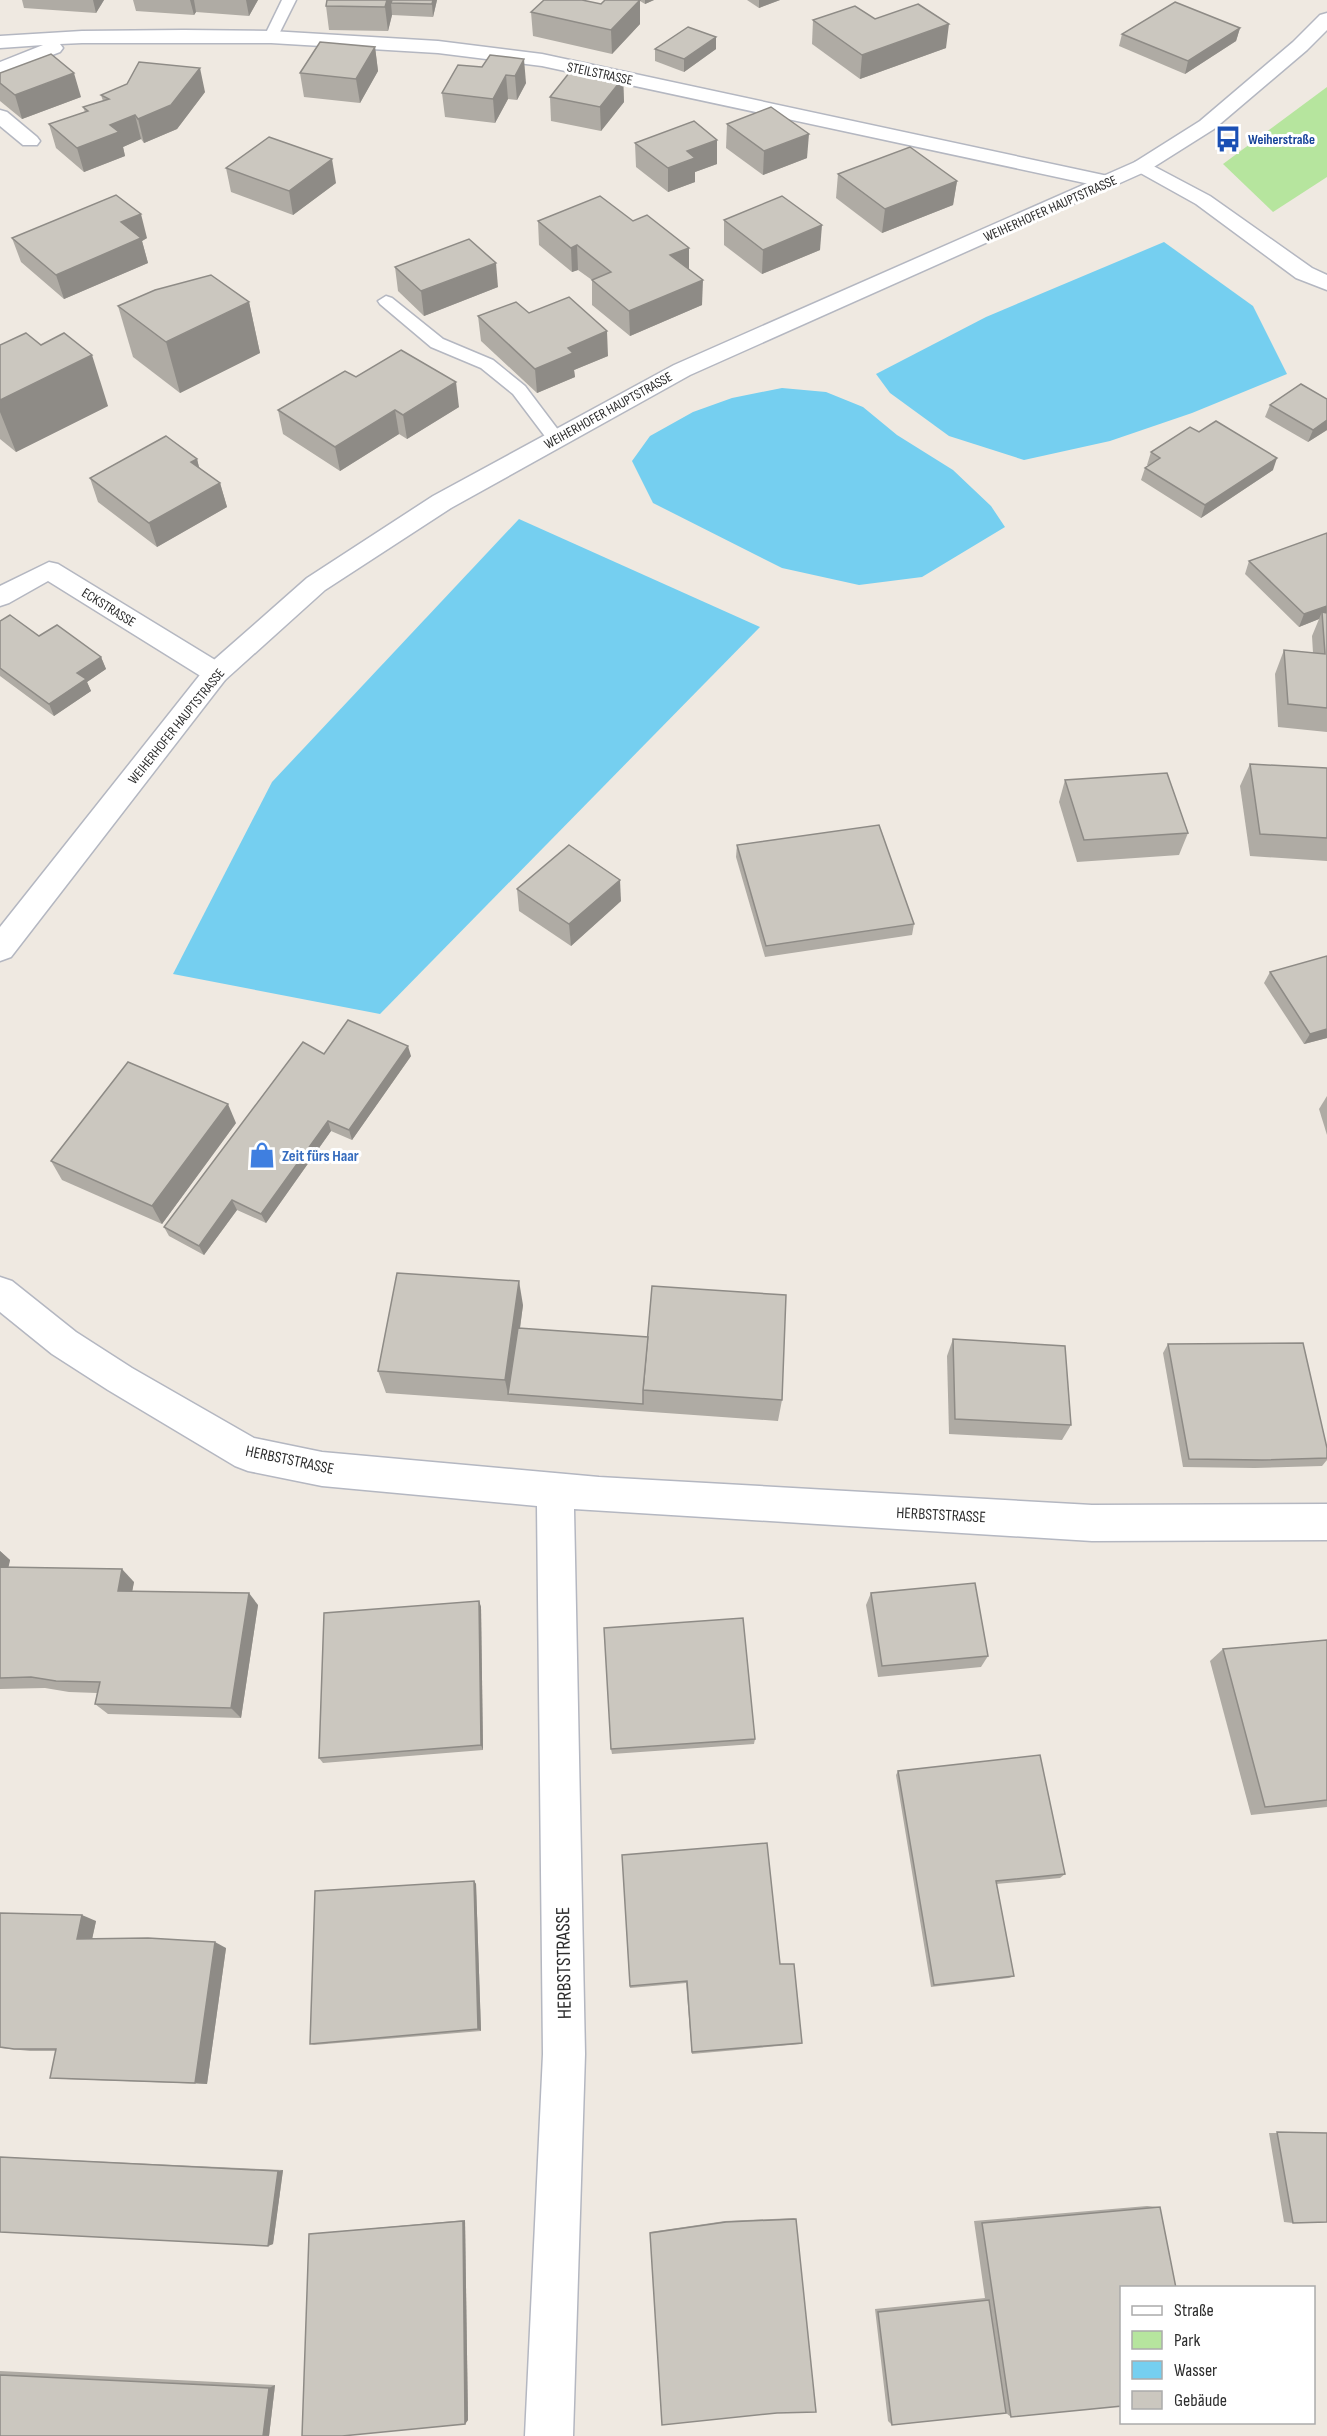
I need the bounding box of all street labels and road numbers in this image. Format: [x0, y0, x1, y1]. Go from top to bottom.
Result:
street label: STEILSTRASSE [565, 58, 635, 89]
street label: WEIHERHOFER HAUPTSTRASSE [981, 171, 1120, 245]
street label: WEIHERHOFER HAUPTSTRASSE [541, 368, 676, 453]
street label: ECKSTRASSE [79, 584, 139, 631]
street label: WEIHERHOFER HAUPTSTRASSE [124, 665, 228, 788]
street label: HERBSTSTRASSE [244, 1442, 336, 1479]
street label: HERBSTSTRASSE [896, 1504, 986, 1527]
street label: HERBSTSTRASSE [551, 1907, 577, 2019]

